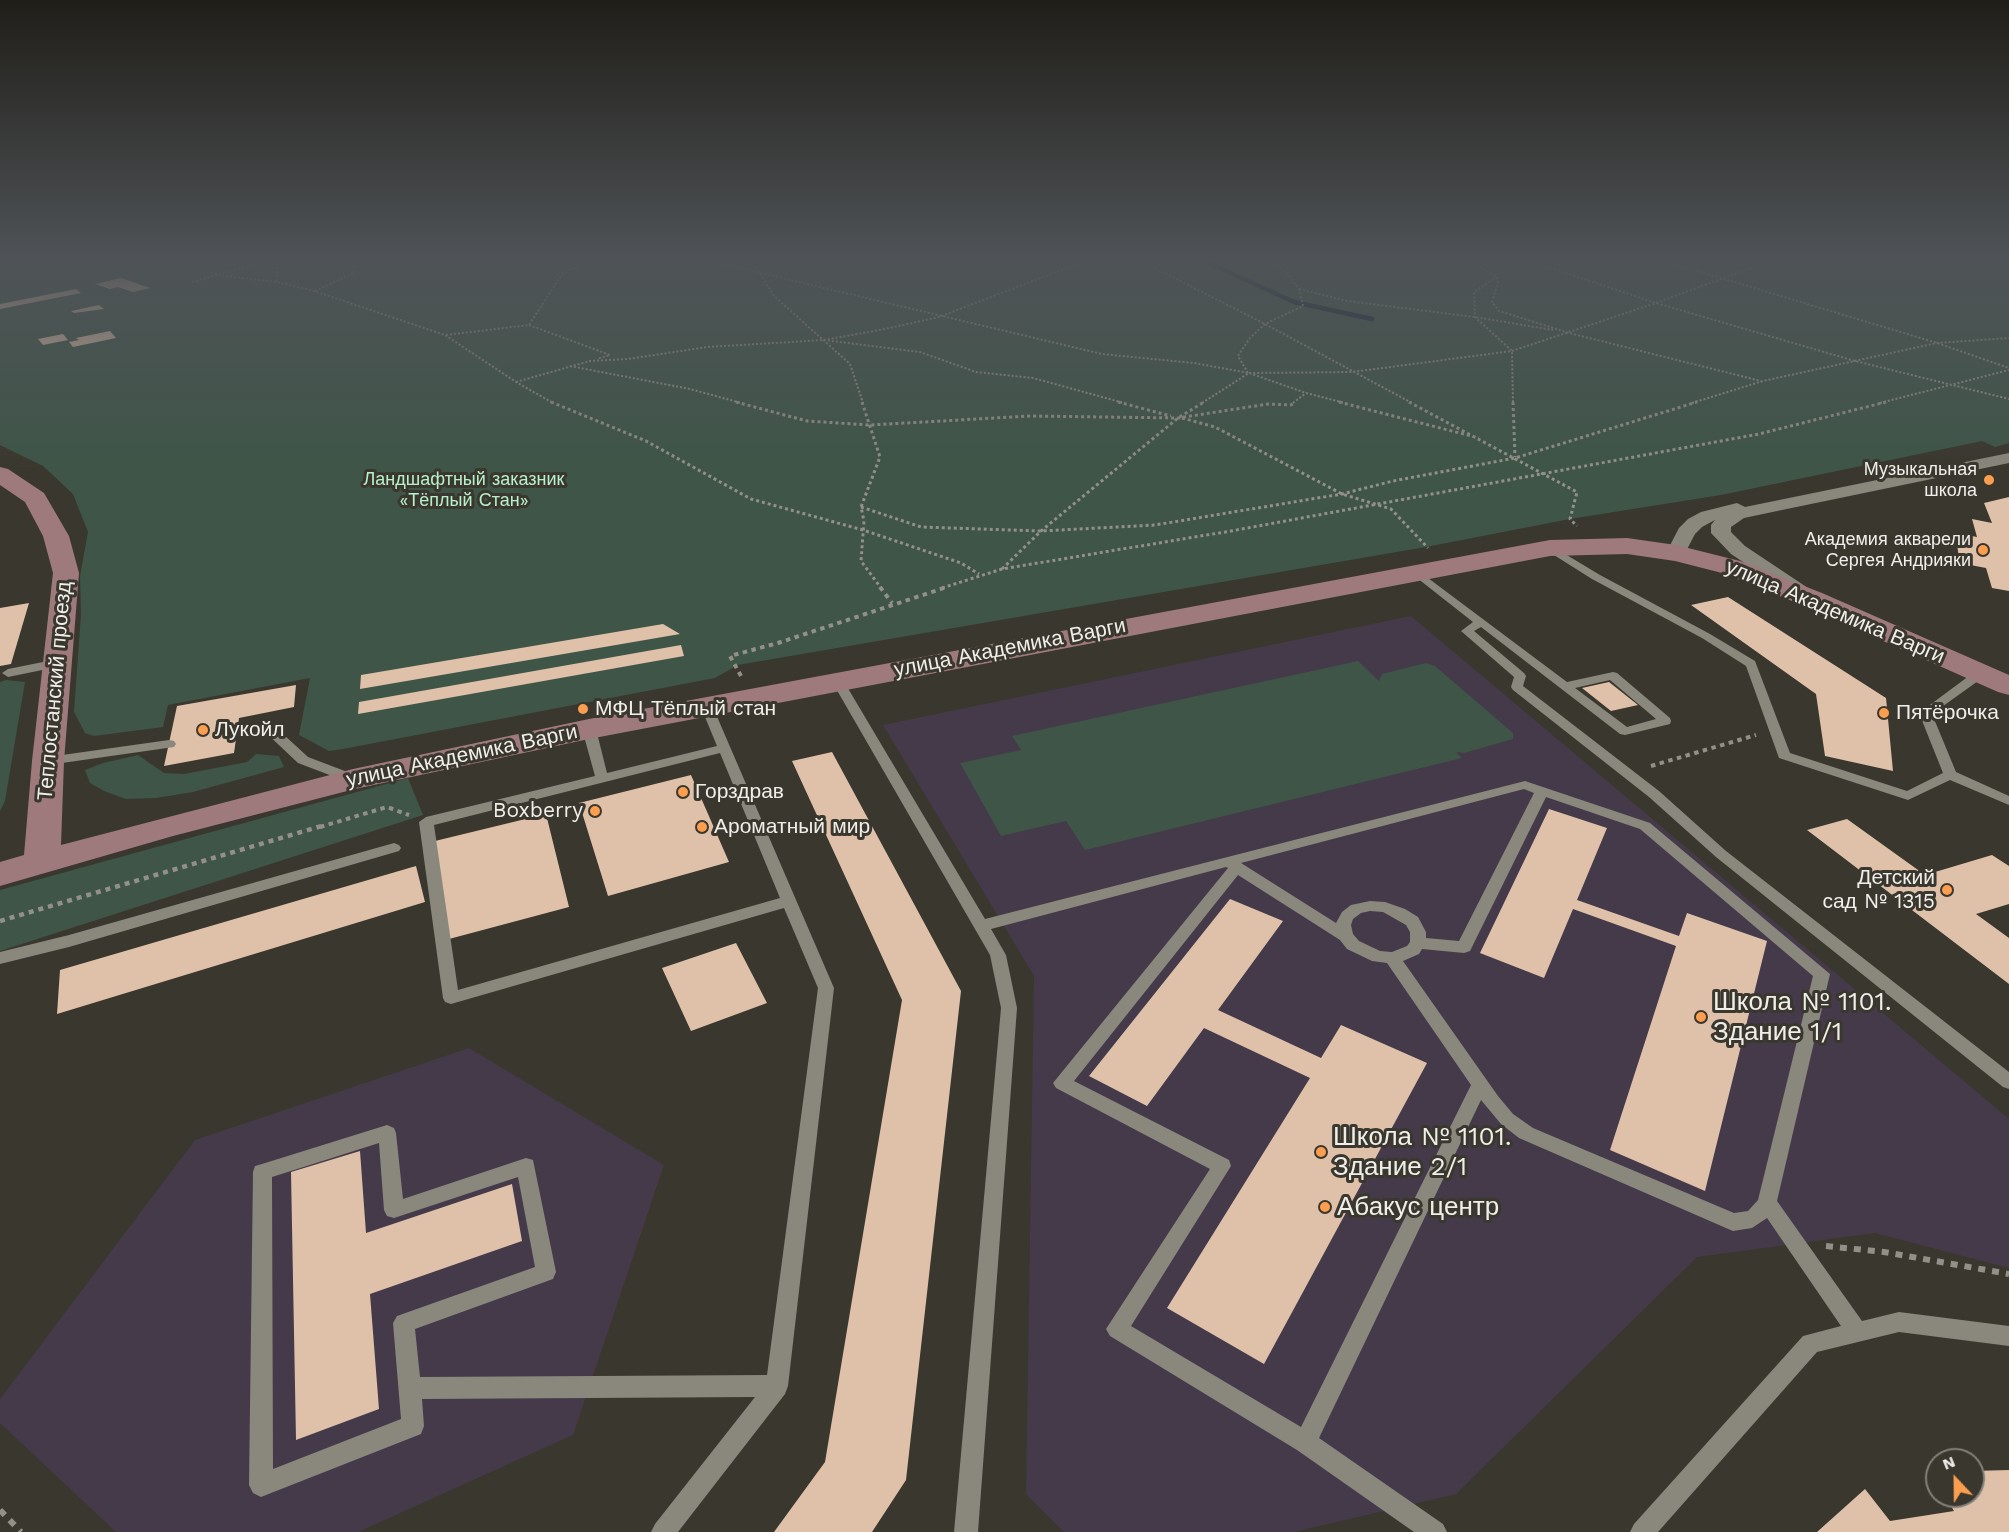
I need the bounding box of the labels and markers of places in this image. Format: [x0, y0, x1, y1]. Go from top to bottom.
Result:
place label: Музыкальная школа [1864, 459, 1977, 502]
marker: Музыкальная школа [1982, 473, 1996, 487]
place label: Академия акварели Сергея Андрияки [1805, 529, 1971, 572]
marker: Академия акварели Сергея Андрияки [1976, 543, 1990, 557]
place label: МФЦ Тёплый стан [595, 696, 776, 722]
place label: Пятёрочка [1896, 700, 1999, 726]
marker: МФЦ Тёплый стан [576, 702, 590, 716]
marker: Пятёрочка [1877, 706, 1891, 720]
place label: Лукойл [215, 717, 285, 743]
marker: Лукойл [196, 723, 210, 737]
place label: Горздрав [695, 779, 784, 805]
marker: Горздрав [676, 785, 690, 799]
place label: Boxberry [493, 798, 583, 824]
marker: Boxberry [588, 804, 602, 818]
place label: Ароматный мир [714, 814, 870, 840]
marker: Ароматный мир [695, 820, 709, 834]
place label: Детский сад № 1315 [1822, 865, 1935, 915]
marker: Детский сад № 1315 [1940, 883, 1954, 897]
place label: Школа № 1101. Здание 1/1 [1713, 986, 1892, 1048]
marker: Школа № 1101. Здание 1/1 [1694, 1010, 1708, 1024]
place label: Школа № 1101. Здание 2/1 [1333, 1121, 1512, 1182]
marker: Школа № 1101. Здание 2/1 [1314, 1145, 1328, 1159]
place label: Абакус центр [1337, 1191, 1499, 1223]
marker: Абакус центр [1318, 1200, 1332, 1214]

